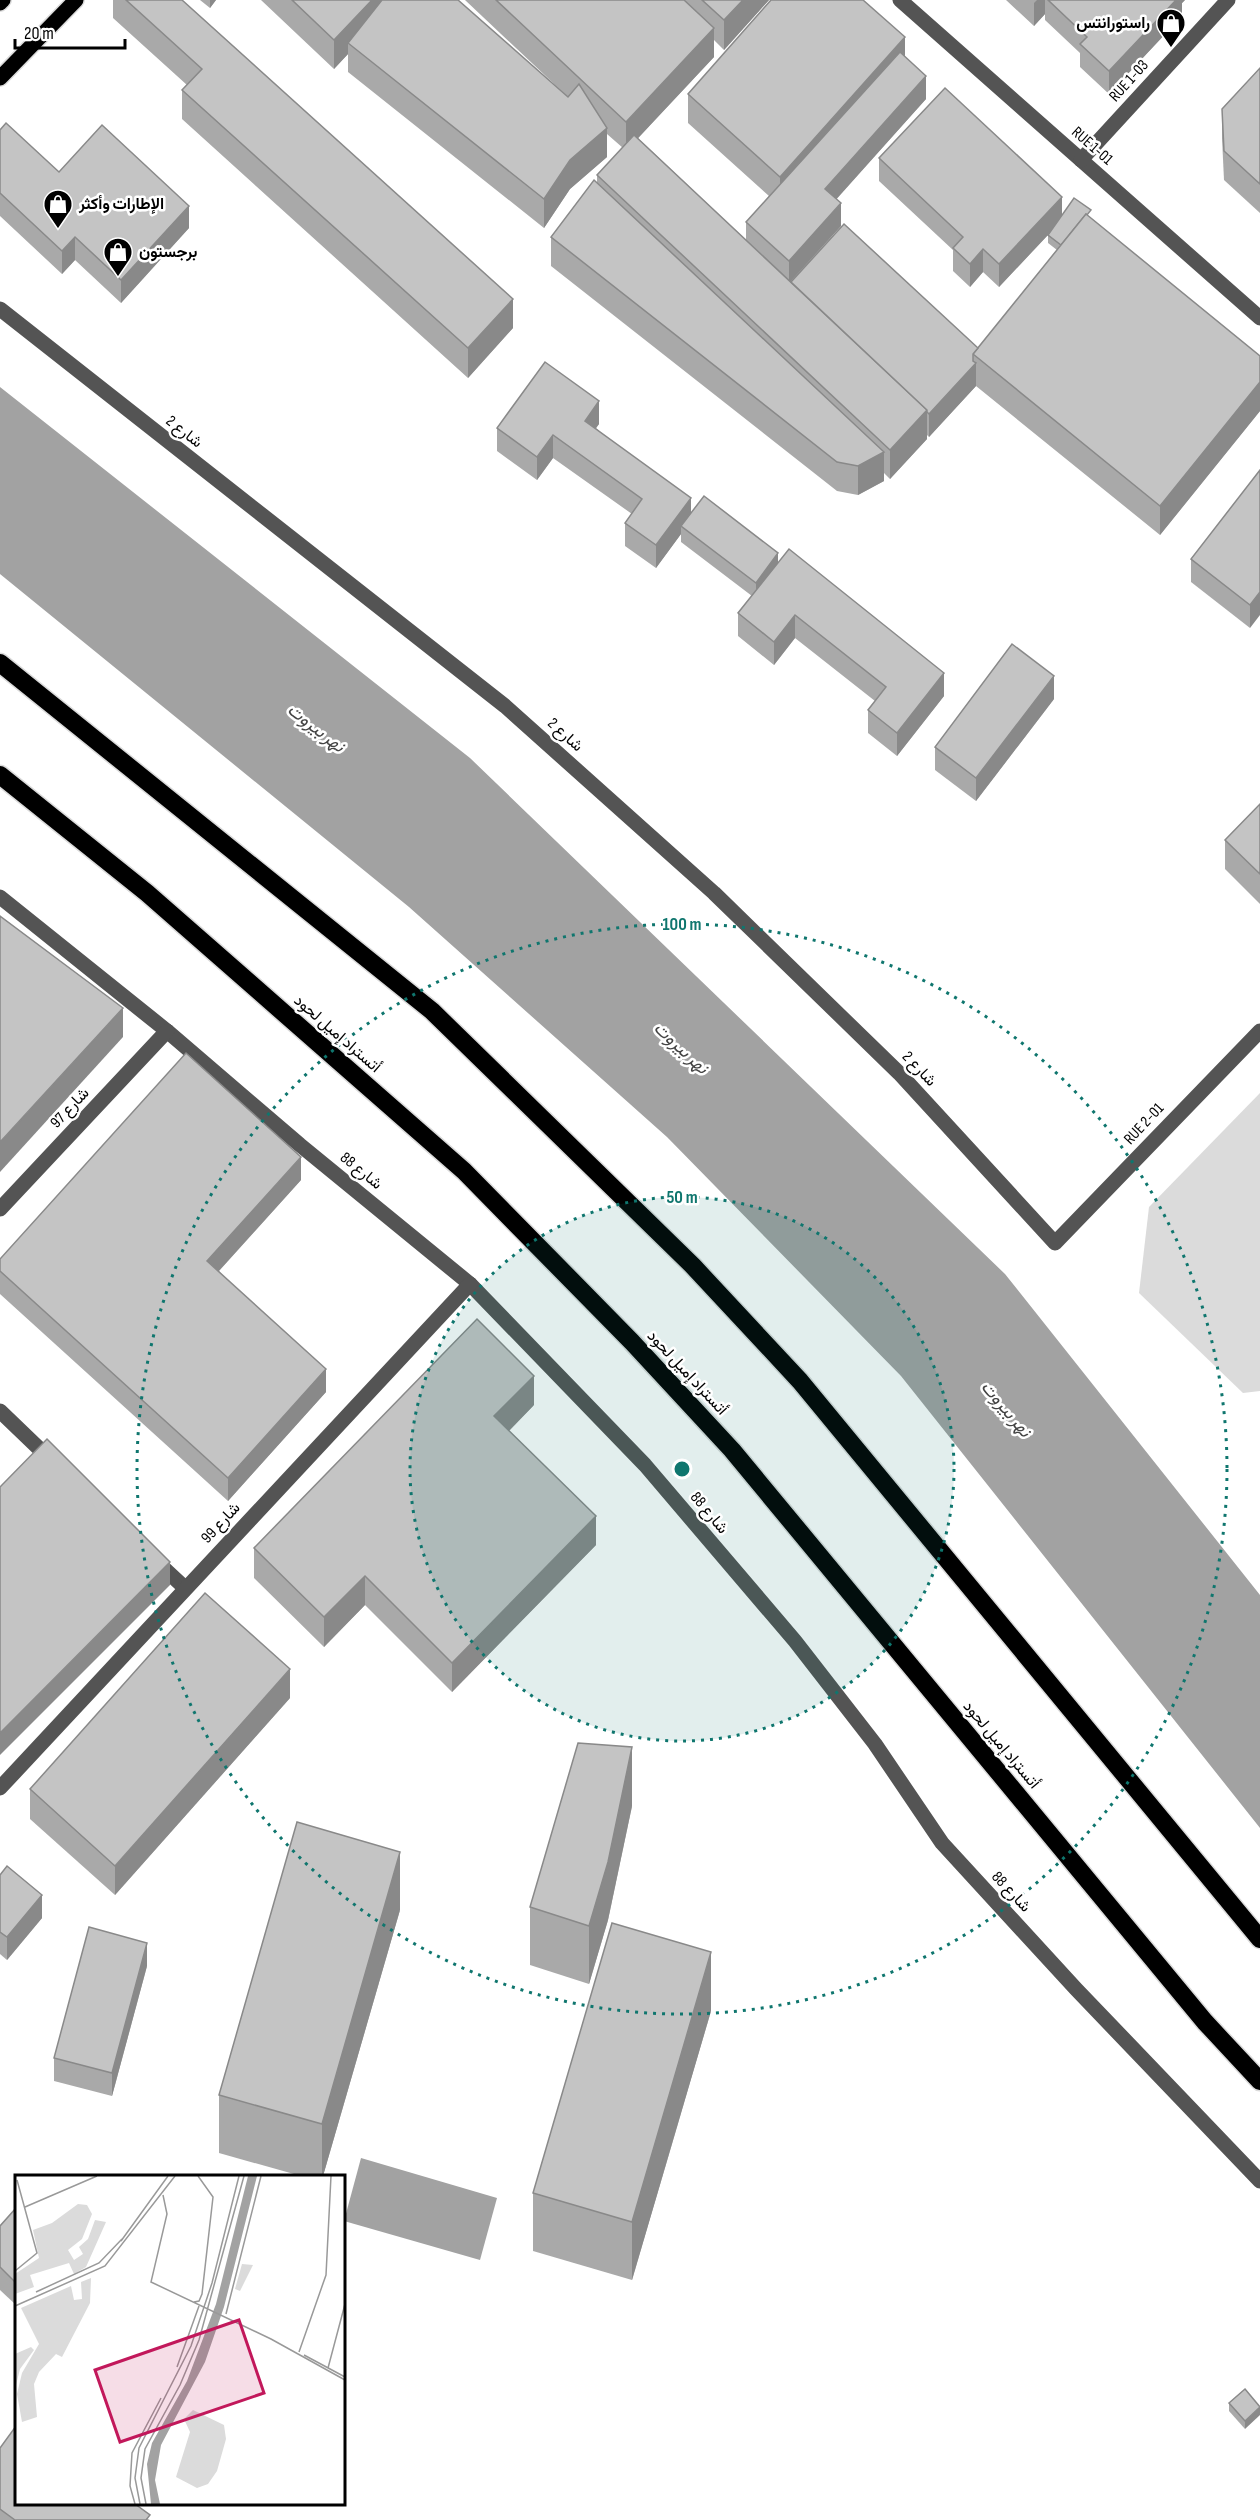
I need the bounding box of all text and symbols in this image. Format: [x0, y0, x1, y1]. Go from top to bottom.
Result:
shop icon: راستورانتس [1155, 7, 1187, 49]
scale bar [15, 12, 124, 50]
place label: راستورانتس [1076, 14, 1150, 33]
text: 20 m [24, 23, 54, 44]
street label: RUE 1-03 [1105, 56, 1153, 106]
street label: RUE 1-01 [1067, 123, 1117, 169]
shop icon: الإطارات وأكثر [42, 188, 74, 230]
place label: الإطارات وأكثر [78, 195, 164, 214]
shop icon: برجستون [102, 236, 134, 278]
place label: برجستون [139, 243, 198, 262]
street label: شارع 2 [161, 412, 206, 453]
water label: نهر بيروت [283, 699, 349, 757]
street label: شارع 2 [543, 714, 587, 757]
text: 100 m [663, 914, 702, 935]
street label: أتستراد إميل لحود [290, 991, 385, 1077]
water label: نهر بيروت [649, 1018, 713, 1079]
street label: شارع 2 [897, 1048, 940, 1091]
street label: شارع 97 [47, 1084, 94, 1133]
street label: RUE 2-01 [1120, 1099, 1168, 1149]
street label: شارع 88 [335, 1148, 386, 1195]
text: 50 m [666, 1187, 698, 1208]
street label: أتستراد إميل لحود [643, 1327, 731, 1420]
water label: نهر بيروت [976, 1377, 1036, 1442]
centre of rings [672, 1459, 692, 1479]
street label: شارع 88 [685, 1488, 732, 1538]
street label: شارع 99 [197, 1499, 245, 1548]
street label: أتستراد إميل لحود [959, 1697, 1043, 1793]
street label: شارع 88 [987, 1868, 1035, 1917]
inset map [15, 2175, 345, 2505]

